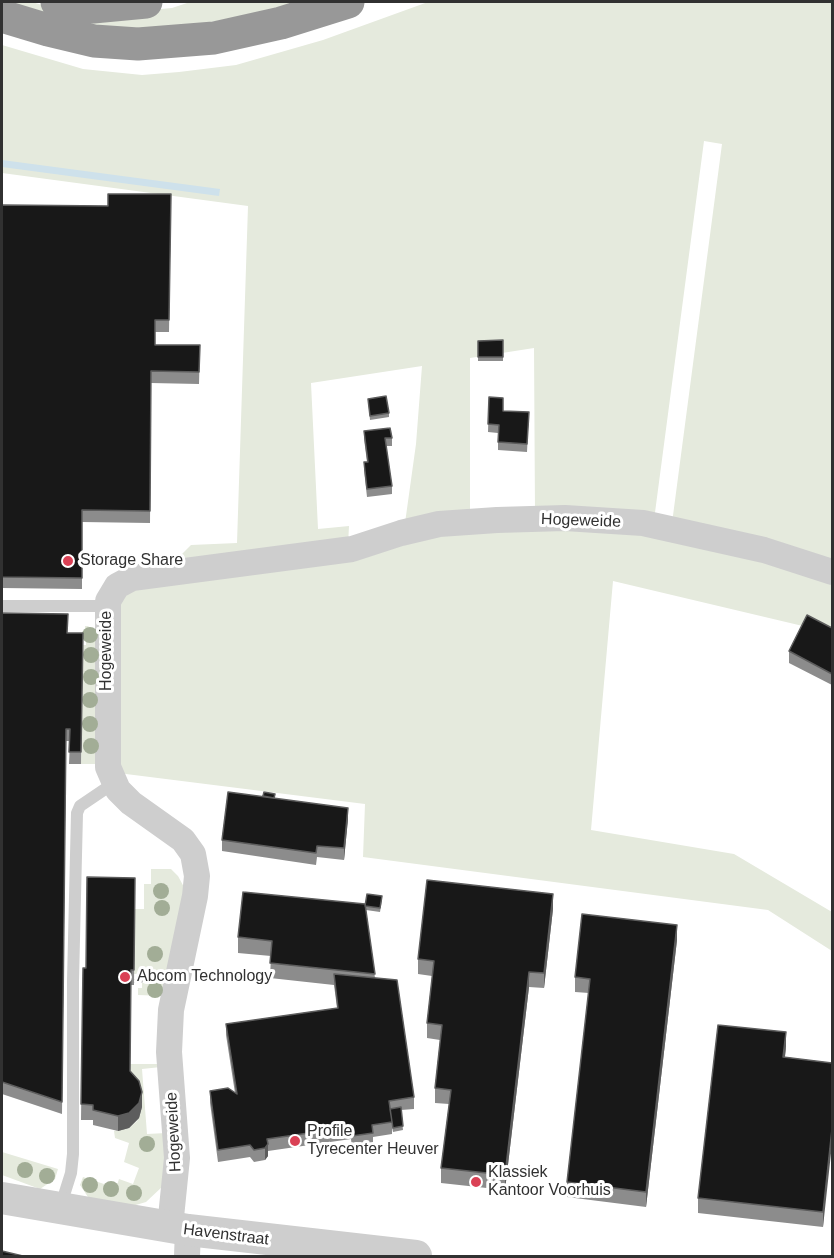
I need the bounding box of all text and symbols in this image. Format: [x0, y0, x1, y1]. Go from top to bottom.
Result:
street label: Hogeweide [541, 510, 621, 532]
place label: Storage Share [80, 551, 183, 571]
marker: Storage Share [61, 554, 75, 568]
street label: Hogeweide [97, 611, 117, 691]
place label: Abcom Technology [137, 967, 272, 987]
marker: Abcom Technology [118, 970, 132, 984]
street label: Hogeweide [162, 1092, 186, 1172]
place label: Profile Tyrecenter Heuver [307, 1122, 439, 1160]
marker: Profile Tyrecenter Heuver [288, 1134, 302, 1148]
place label: Klassiek Kantoor Voorhuis [488, 1163, 611, 1201]
marker: Klassiek Kantoor Voorhuis [469, 1175, 483, 1189]
street label: Havenstraat [182, 1220, 270, 1250]

